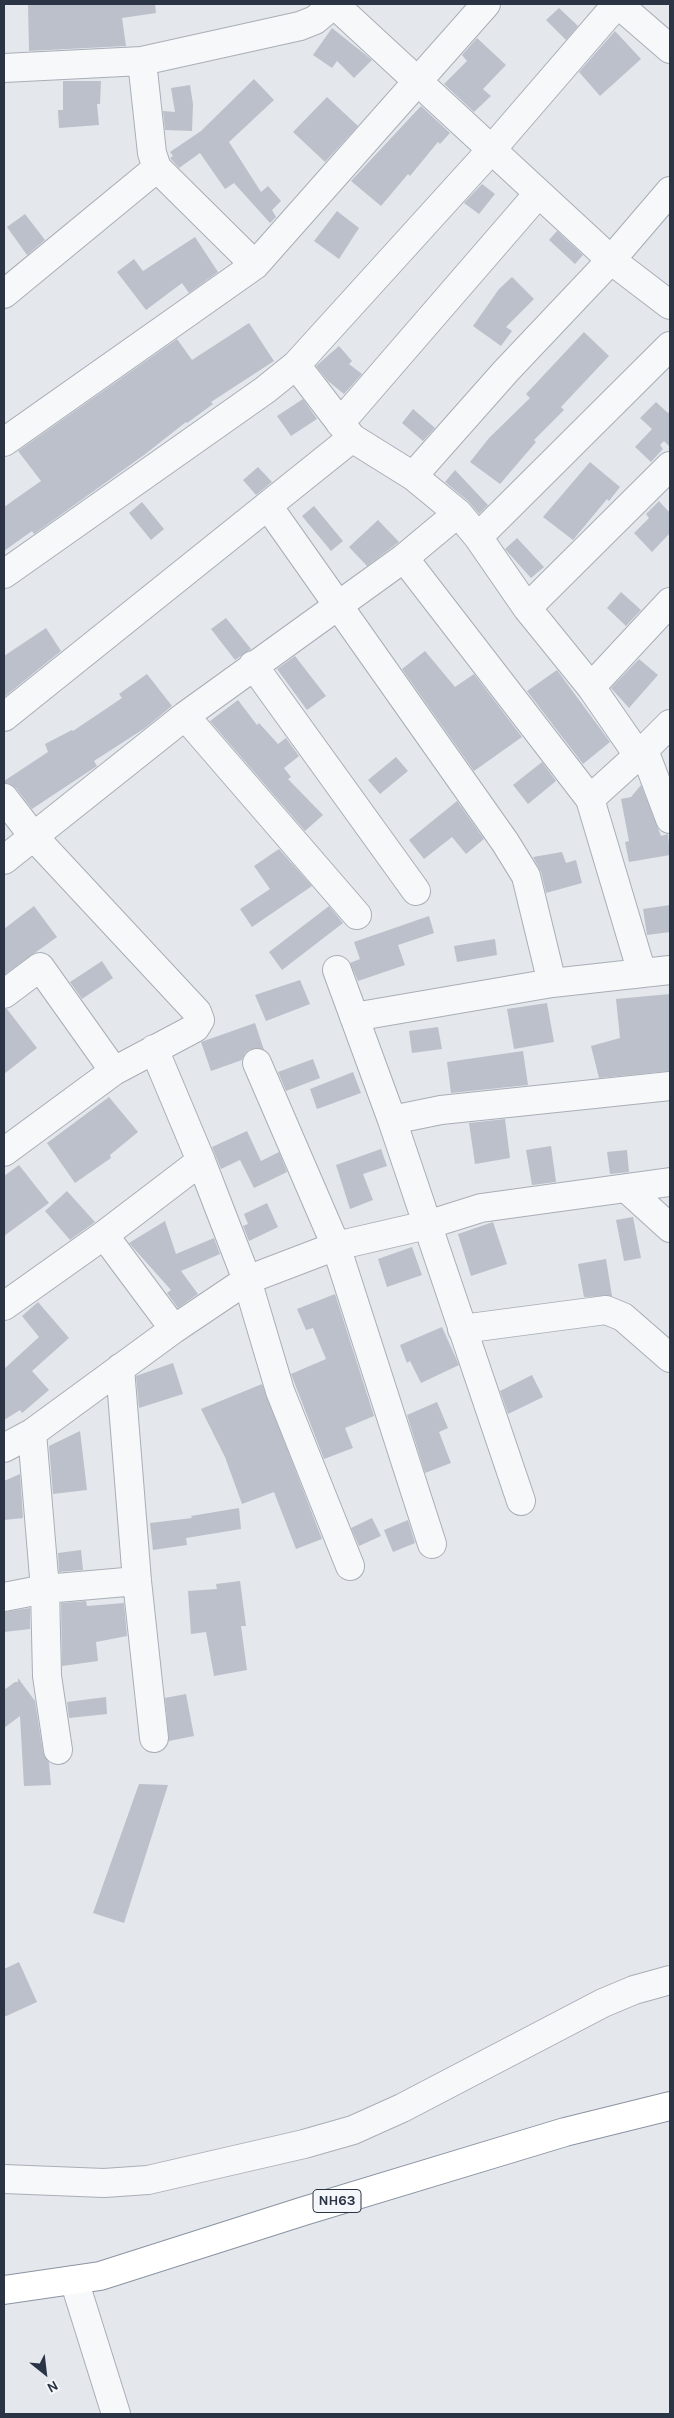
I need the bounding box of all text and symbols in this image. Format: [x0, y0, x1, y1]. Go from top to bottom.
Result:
road number: NH63 [313, 2190, 361, 2212]
north arrow [20, 2348, 70, 2398]
text: N [44, 2377, 61, 2396]

